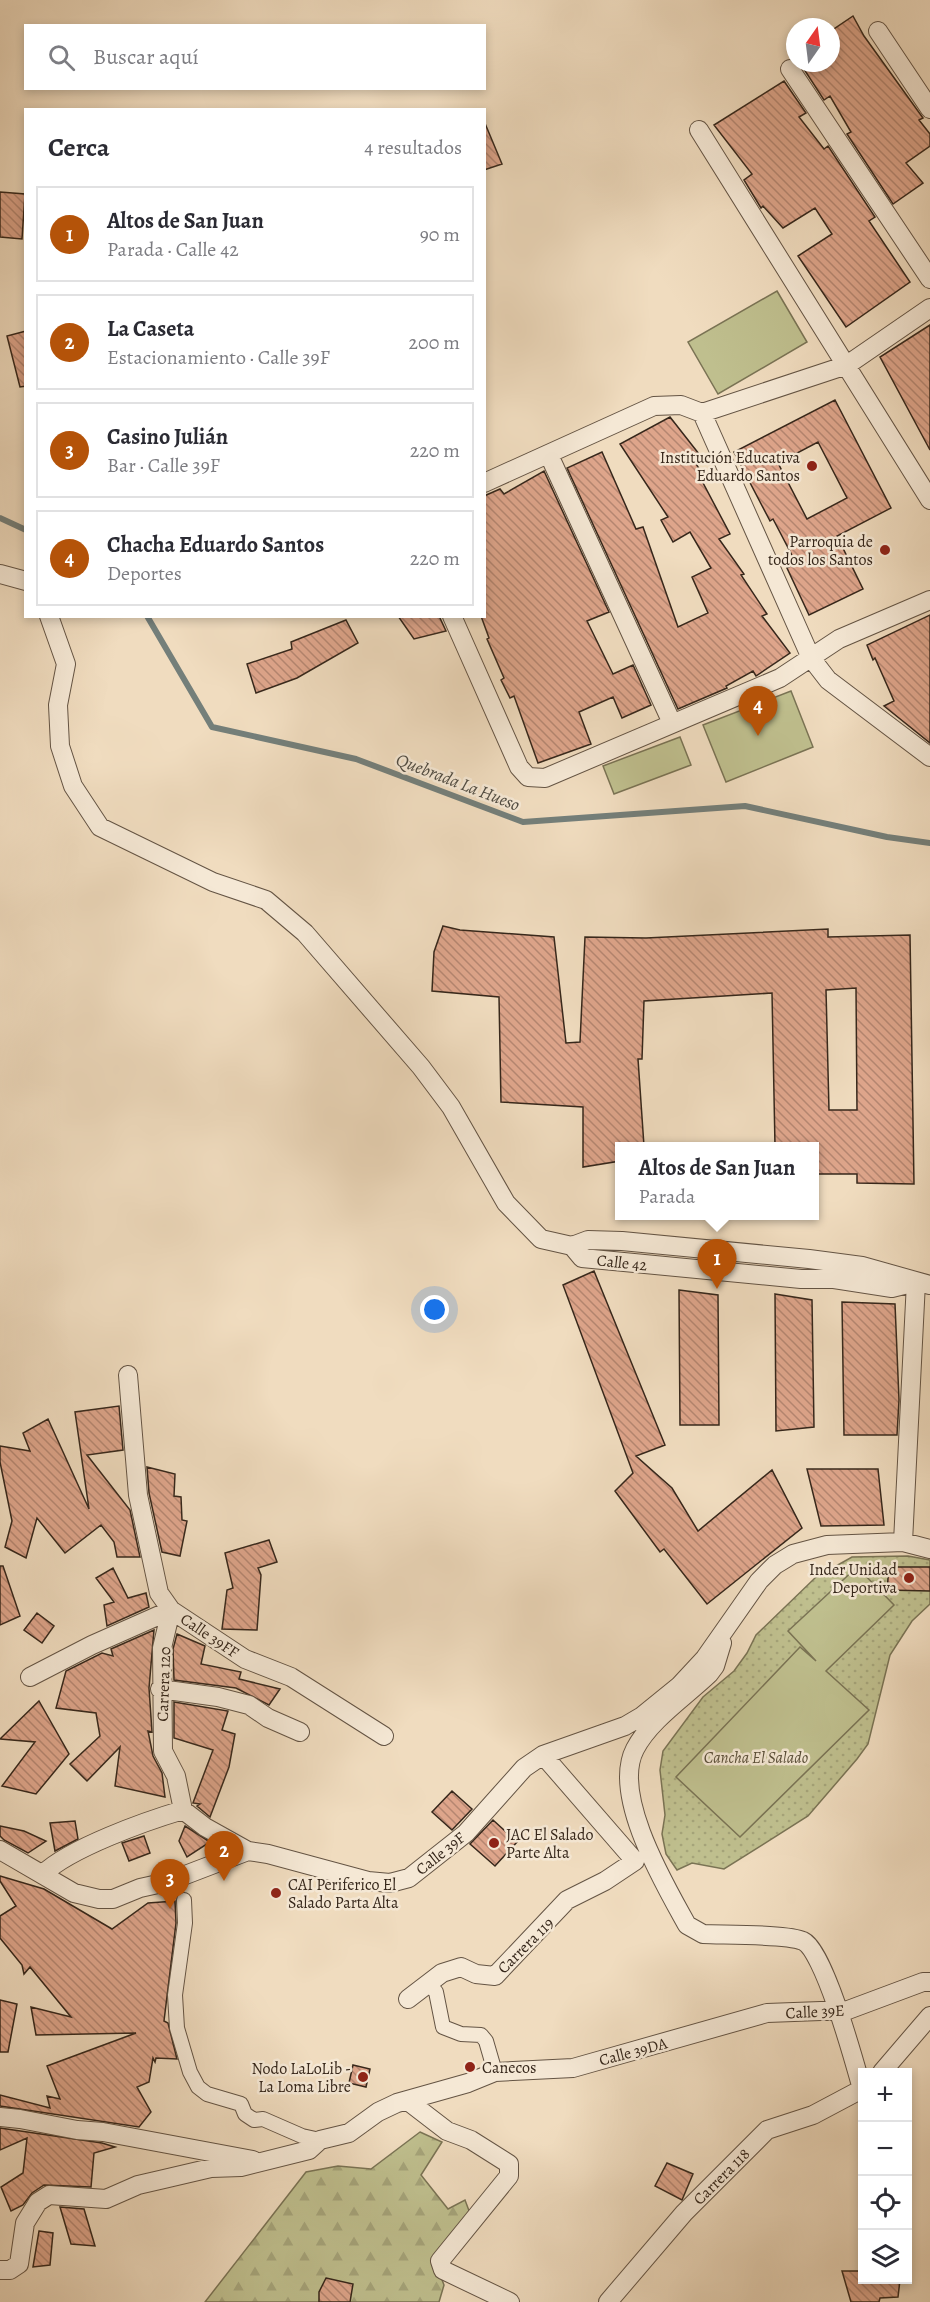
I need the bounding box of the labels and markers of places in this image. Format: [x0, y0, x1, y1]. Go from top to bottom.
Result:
place label: Institución Educativa Eduardo Santos [660, 447, 801, 487]
marker: Institución Educativa Eduardo Santos [805, 459, 819, 473]
place label: Parroquia de todos los Santos [768, 531, 873, 571]
marker: Parroquia de todos los Santos [878, 543, 892, 557]
pin: 4 [738, 686, 777, 736]
pin: 1 [698, 1240, 736, 1289]
place label: Inder Unidad Deportiva [809, 1559, 898, 1599]
marker: Inder Unidad Deportiva [902, 1571, 916, 1585]
place label: JAC El Salado Parte Alta [506, 1824, 594, 1864]
pin: 2 [204, 1832, 244, 1881]
marker: JAC El Salado Parte Alta [487, 1836, 501, 1850]
pin: 3 [150, 1860, 190, 1909]
place label: CAI Periferico El Salado Parta Alta [288, 1874, 399, 1914]
marker: CAI Periferico El Salado Parta Alta [269, 1886, 283, 1900]
place label: Canecos [482, 2057, 536, 2079]
place label: Nodo LaLoLib - La Loma Libre [251, 2058, 351, 2098]
marker: Canecos [463, 2060, 477, 2074]
marker: Nodo LaLoLib - La Loma Libre [356, 2070, 370, 2084]

